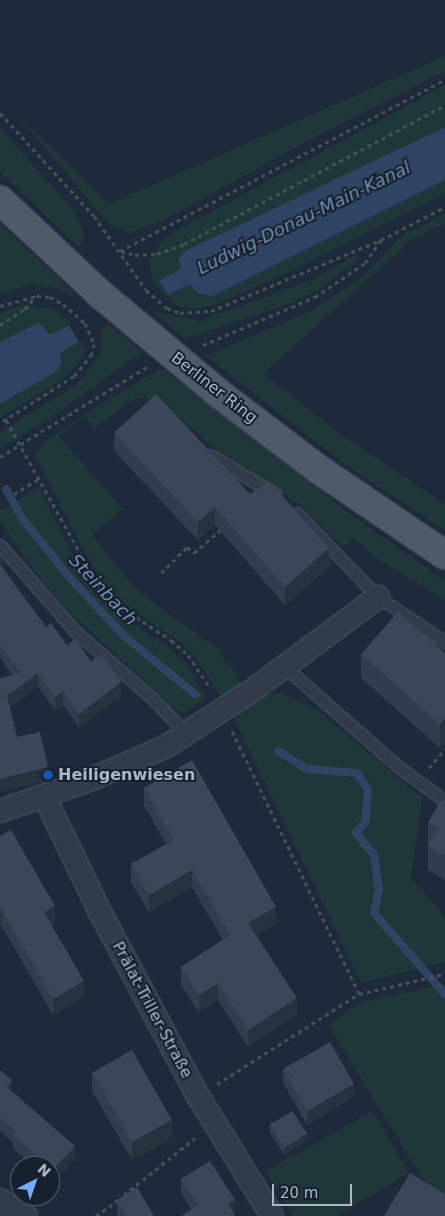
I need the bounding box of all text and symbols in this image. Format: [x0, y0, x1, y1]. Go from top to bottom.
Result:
water label: Ludwig-Donau-Main-Kanal [194, 157, 414, 279]
street label: Berliner Ring [167, 348, 261, 428]
water label: Steinbach [65, 550, 141, 630]
place label: Heiligenwiesen [58, 765, 195, 785]
marker: Heiligenwiesen [42, 769, 54, 781]
street label: Prälat-Triller-Straße [108, 938, 196, 1082]
north arrow [10, 1156, 60, 1206]
text: N [35, 1161, 54, 1180]
scale bar [275, 1174, 355, 1206]
text: 20 m [280, 1184, 318, 1202]

